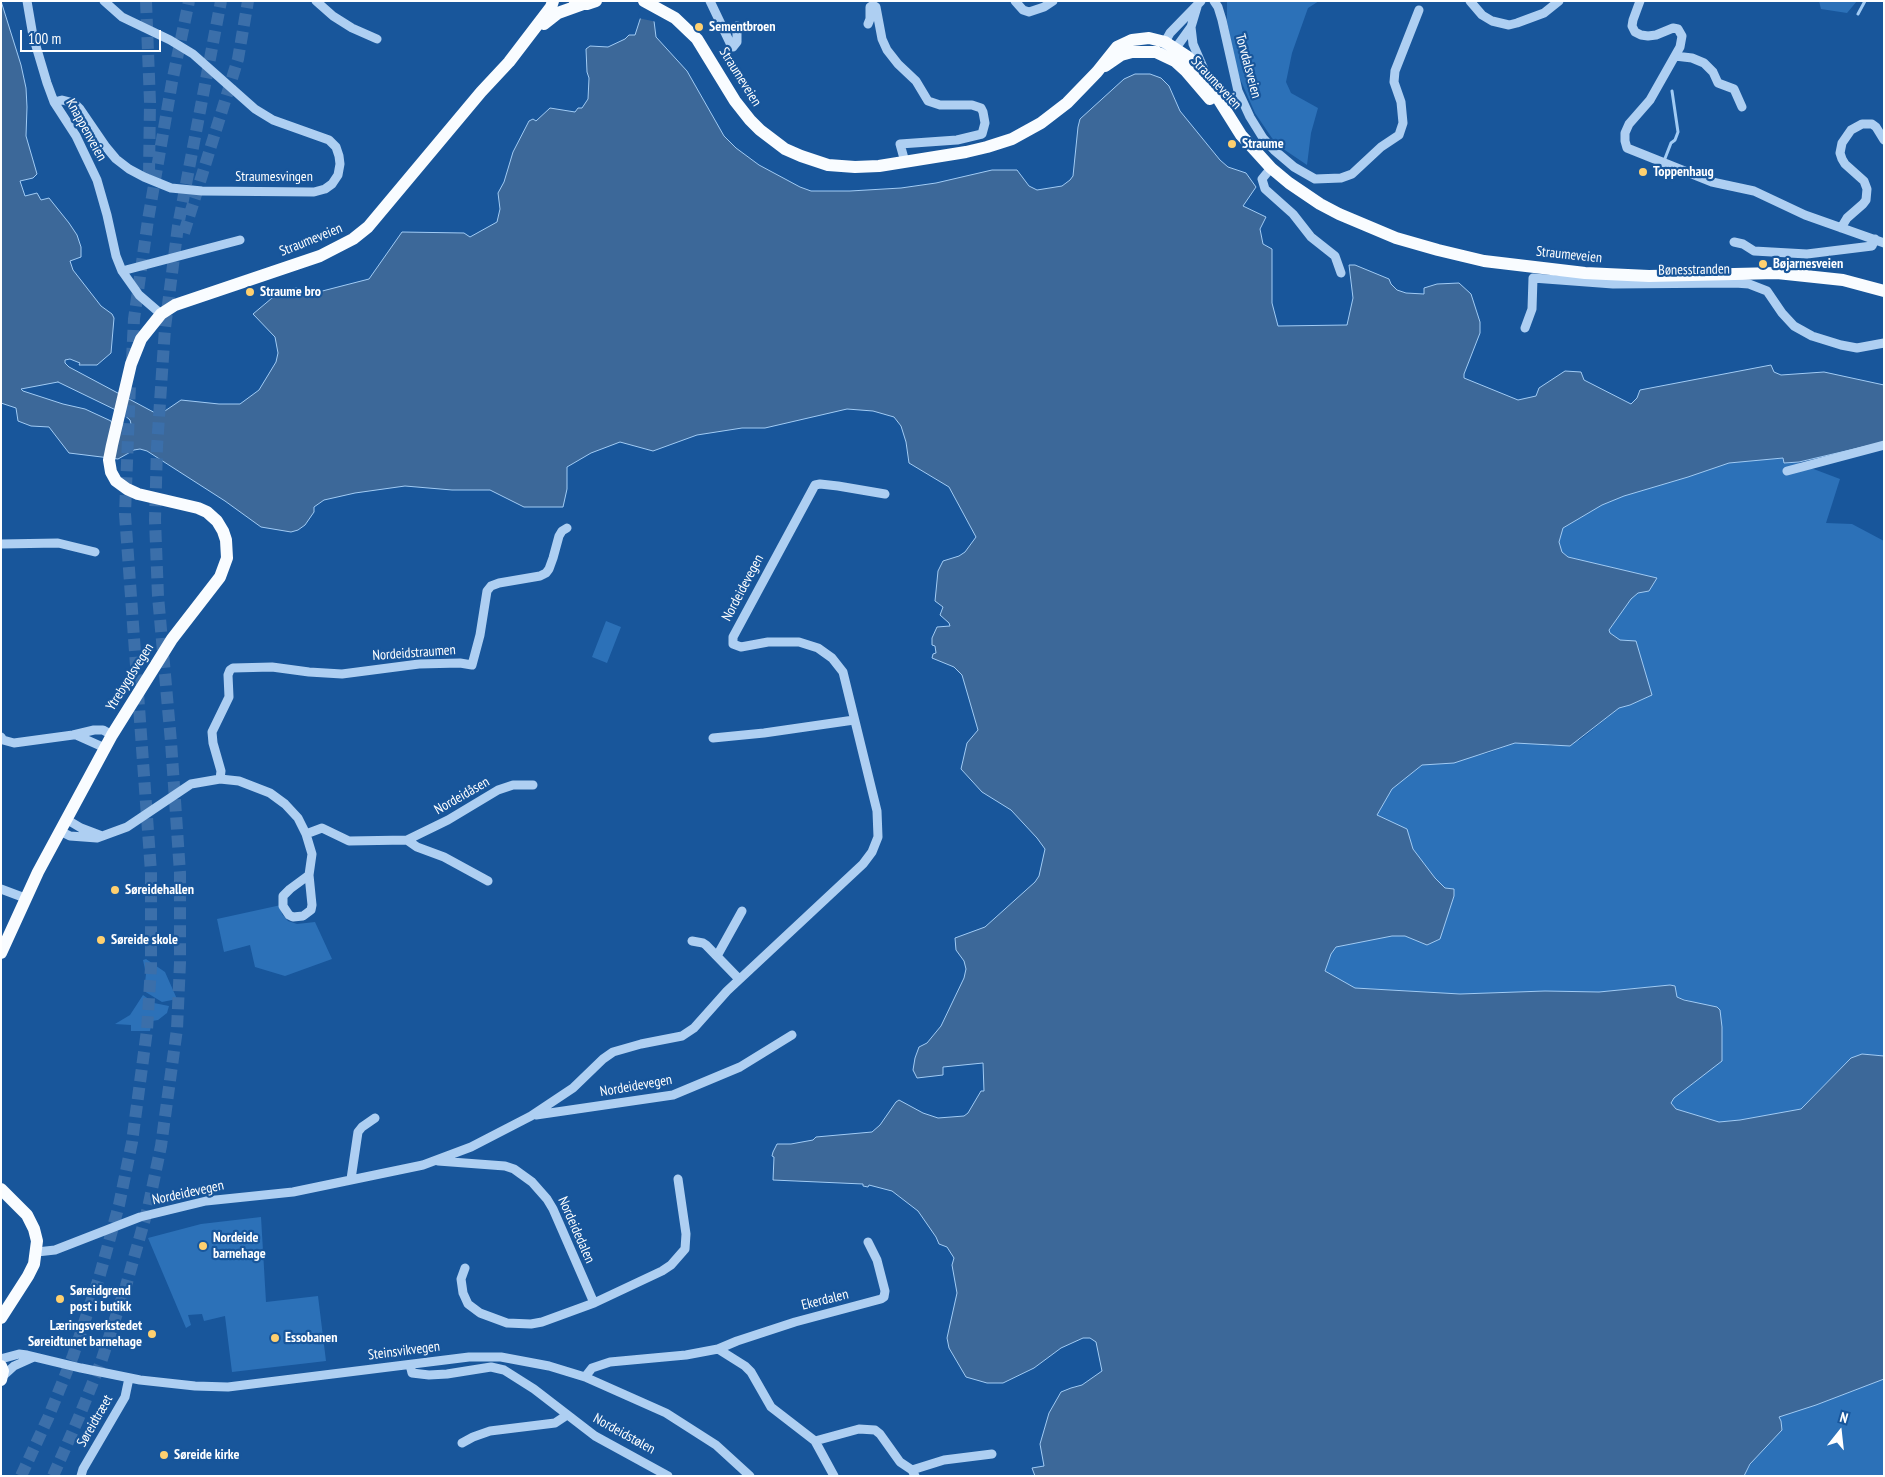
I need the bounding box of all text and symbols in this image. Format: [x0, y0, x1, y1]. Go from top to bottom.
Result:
place label: Sementbroen [709, 19, 776, 35]
scale bar [22, 20, 164, 52]
marker: Sementbroen [693, 21, 705, 33]
text: 100 m [28, 29, 61, 48]
street label: Torvdalsveien [1231, 32, 1265, 100]
street label: Straumeveien [715, 44, 765, 110]
street label: Straumeveien [1187, 53, 1245, 113]
street label: Knappenveien [62, 96, 110, 164]
place label: Straume [1242, 136, 1284, 152]
marker: Straume [1226, 138, 1238, 150]
place label: Toppenhaug [1653, 164, 1714, 180]
marker: Toppenhaug [1637, 166, 1649, 178]
street label: Straumesvingen [235, 169, 313, 185]
street label: Straumeveien [277, 220, 345, 260]
street label: Straumeveien [1535, 243, 1603, 267]
place label: Bøjarnesveien [1773, 256, 1843, 272]
marker: Bøjarnesveien [1757, 258, 1769, 270]
street label: Bønesstranden [1658, 261, 1730, 279]
place label: Straume bro [260, 284, 321, 300]
marker: Straume bro [244, 286, 256, 298]
street label: Nordeidevegen [718, 552, 768, 624]
street label: Ytrebygdsvegen [103, 640, 157, 714]
street label: Nordeidstraumen [372, 642, 456, 664]
street label: Nordeidåsen [432, 774, 492, 818]
place label: Søreidehallen [125, 882, 194, 898]
marker: Søreidehallen [109, 884, 121, 896]
place label: Søreide skole [111, 932, 178, 948]
marker: Søreide skole [95, 934, 107, 946]
street label: Nordeidevegen [599, 1071, 673, 1101]
street label: Nordeidevegen [151, 1177, 225, 1209]
street label: Nordeidedalen [554, 1194, 598, 1266]
place label: Nordeide barnehage [213, 1230, 266, 1262]
marker: Nordeide barnehage [197, 1240, 209, 1252]
place label: Søreidgrend post i butikk [70, 1283, 132, 1315]
street label: Ekerdalen [800, 1286, 850, 1314]
marker: Søreidgrend post i butikk [54, 1293, 66, 1305]
place label: Læringsverkstedet Søreidtunet barnehage [28, 1318, 142, 1350]
marker: Læringsverkstedet Søreidtunet barnehage [146, 1328, 158, 1340]
place label: Essobanen [285, 1330, 338, 1346]
marker: Essobanen [269, 1332, 281, 1344]
street label: Steinsvikvegen [367, 1338, 441, 1364]
street label: Søreidtræet [73, 1392, 117, 1450]
north arrow [1815, 1407, 1865, 1457]
text: N [1838, 1408, 1850, 1427]
street label: Nordeidstølen [590, 1410, 658, 1458]
place label: Søreide kirke [174, 1447, 239, 1463]
marker: Søreide kirke [158, 1449, 170, 1461]

